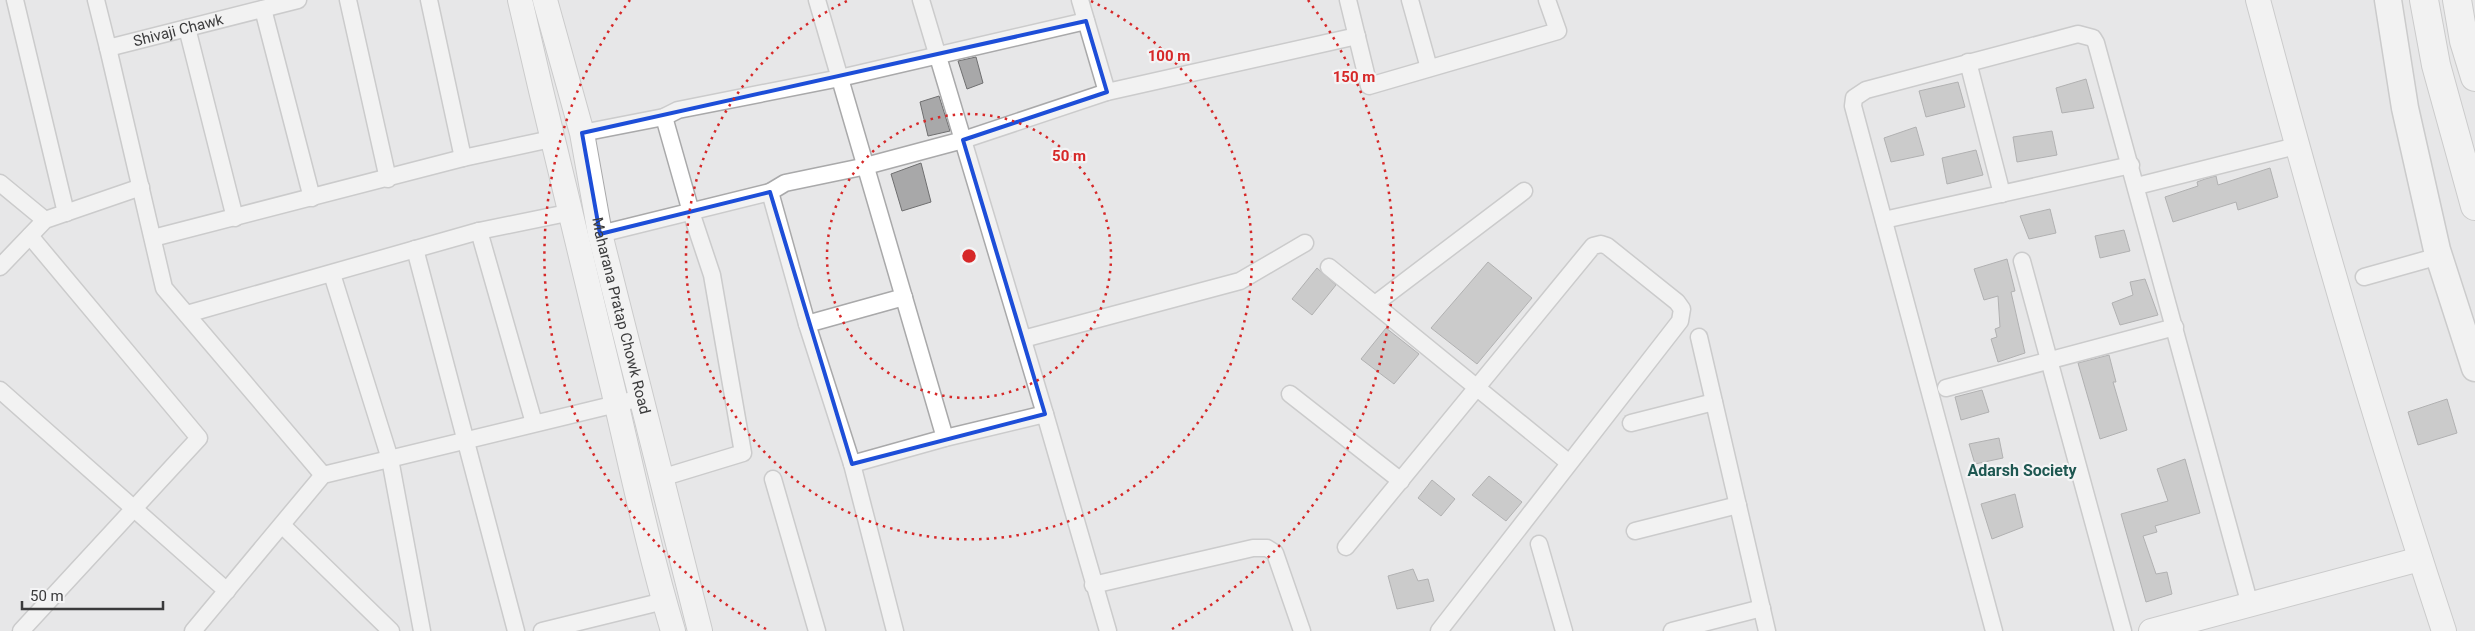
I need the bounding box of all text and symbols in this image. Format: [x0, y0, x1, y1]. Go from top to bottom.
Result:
street label: Shivaji Chawk [131, 10, 226, 50]
text: 100 m [1148, 47, 1190, 65]
text: 150 m [1333, 68, 1375, 86]
text: 50 m [1052, 147, 1086, 165]
street label: Maharana Pratap Chowk Road [588, 216, 654, 416]
centre of rings [960, 247, 978, 265]
district label: Adarsh Society [1968, 461, 2077, 480]
scale bar [22, 578, 164, 610]
text: 50 m [30, 587, 64, 605]

